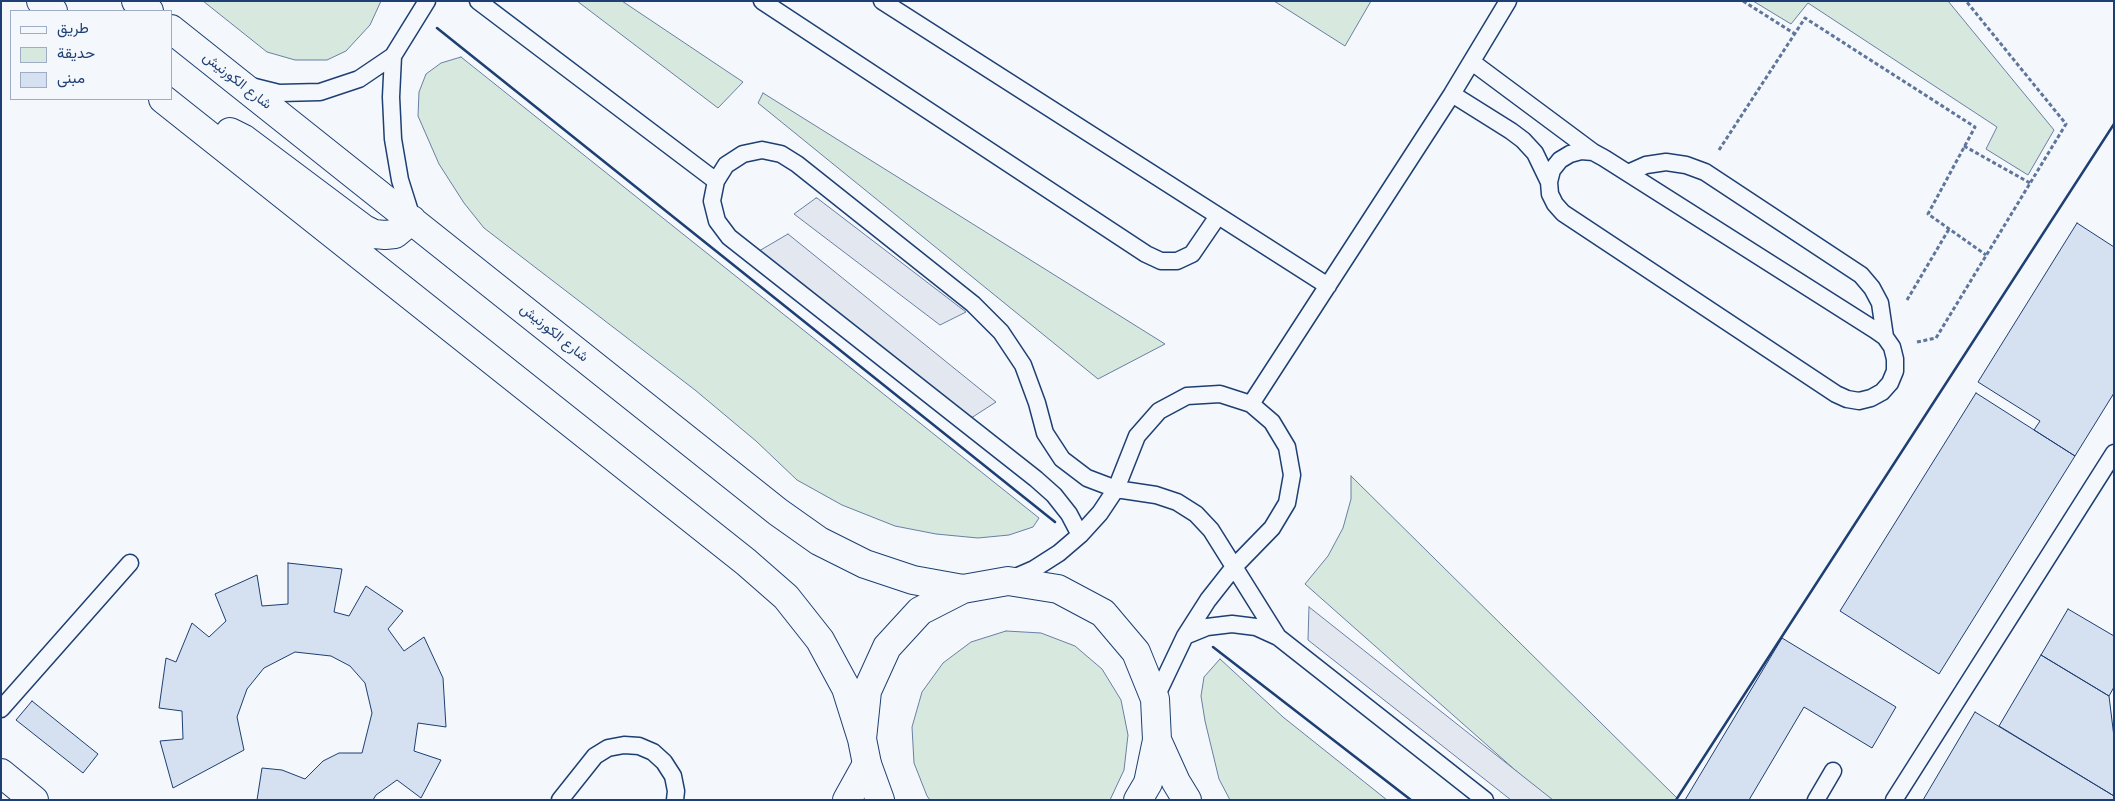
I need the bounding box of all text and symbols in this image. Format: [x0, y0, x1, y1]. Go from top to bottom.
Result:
legend [10, 10, 172, 100]
text: طريق [57, 19, 89, 36]
text: حديقة [57, 44, 95, 61]
street label: شارع الكورنيش [199, 49, 275, 113]
text: مبنى [57, 69, 85, 86]
street label: شارع الكورنيش [516, 300, 592, 366]

